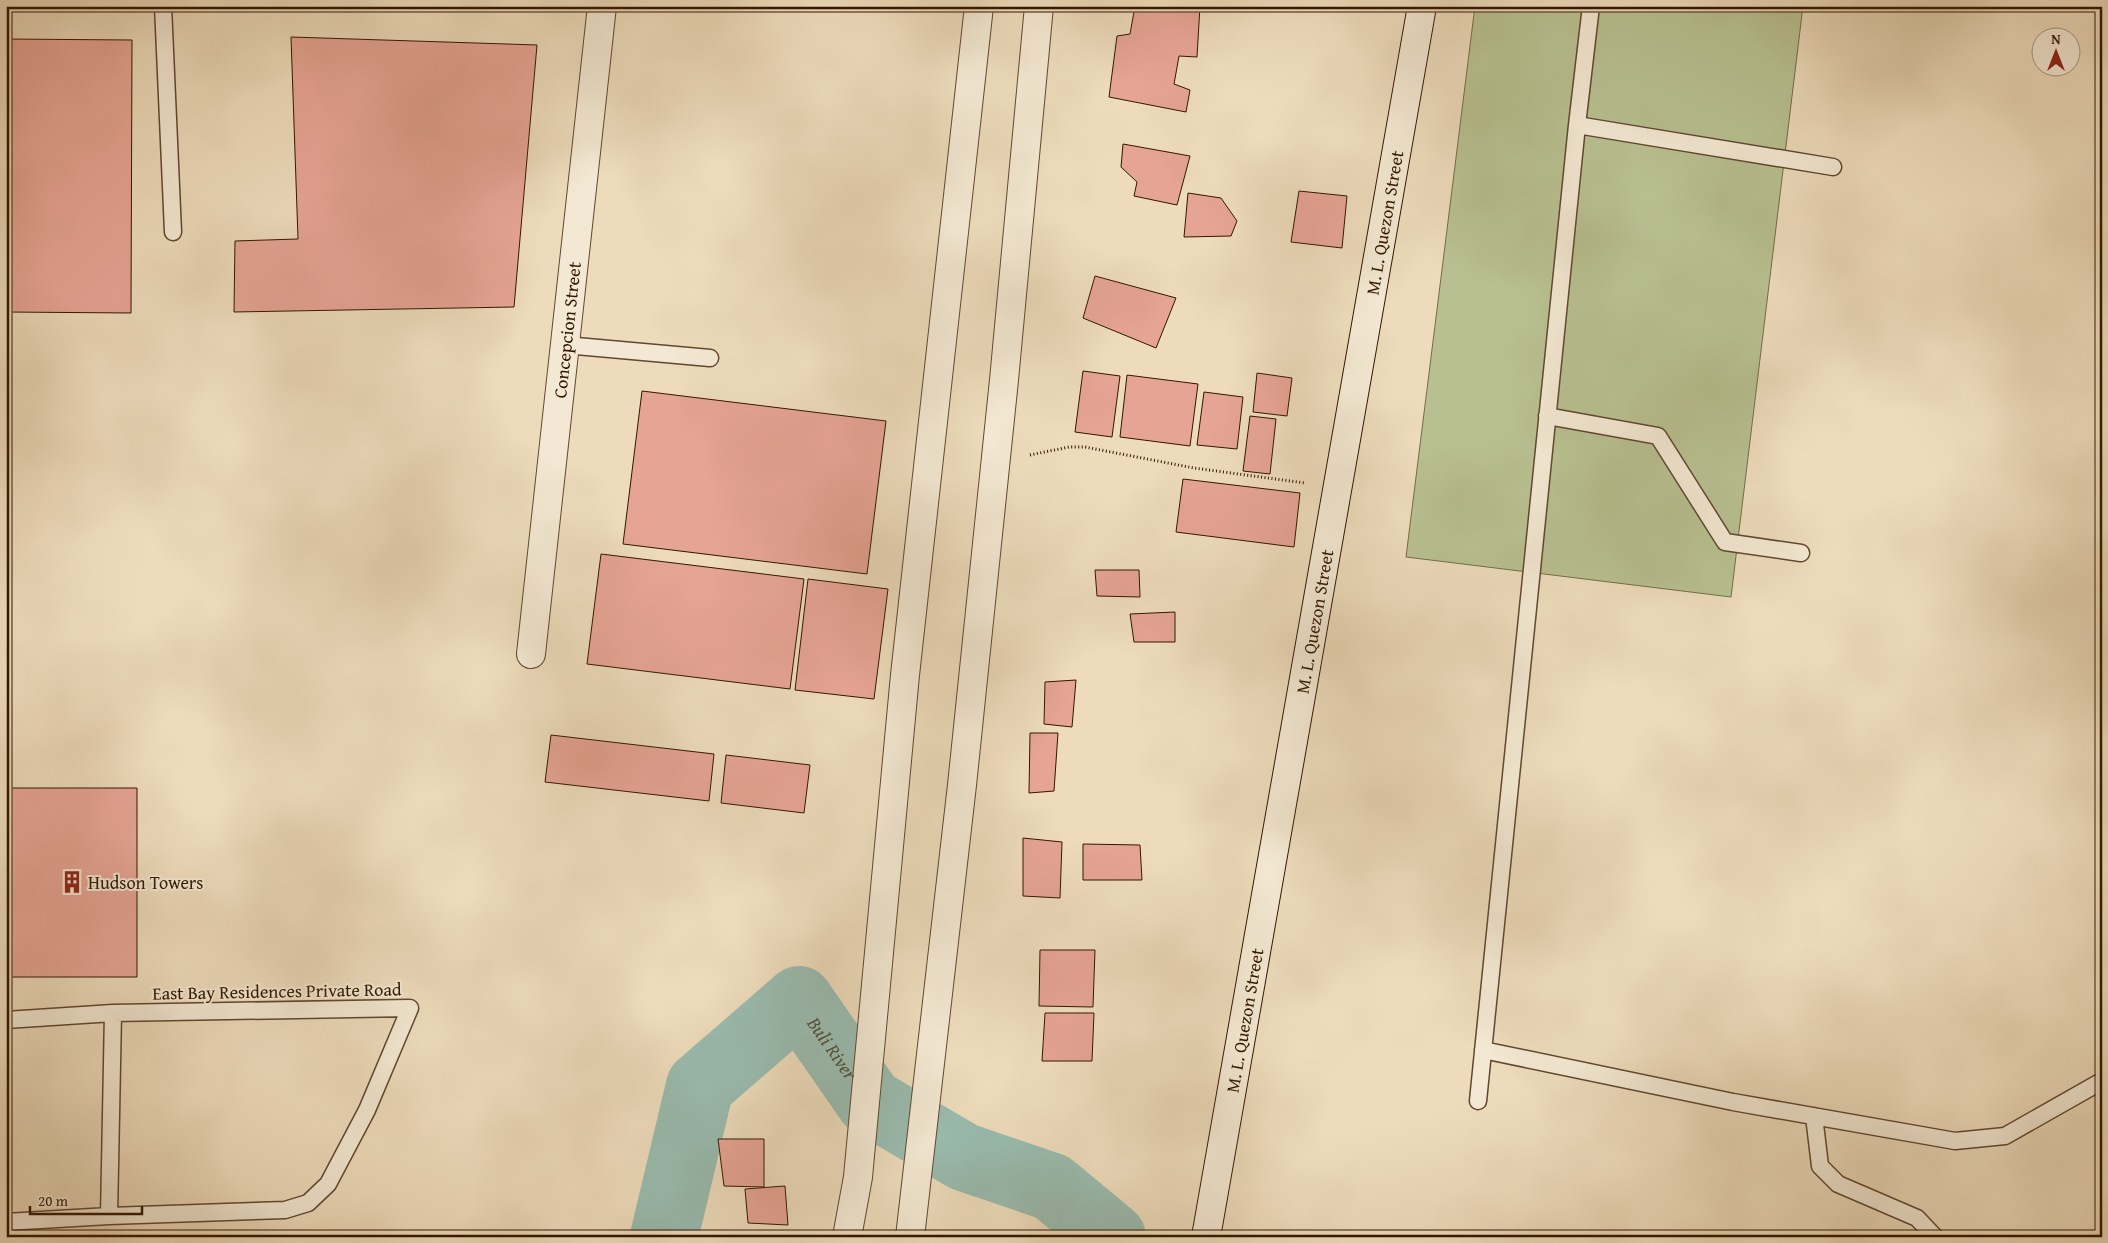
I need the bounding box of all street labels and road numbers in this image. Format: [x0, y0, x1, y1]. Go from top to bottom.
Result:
street label: M. L. Quezon Street [1358, 148, 1410, 297]
street label: Concepcion Street [546, 260, 587, 400]
street label: M. L. Quezon Street [1288, 546, 1340, 696]
street label: M. L. Quezon Street [1218, 945, 1270, 1095]
street label: East Bay Residences Private Road [152, 975, 402, 1007]

